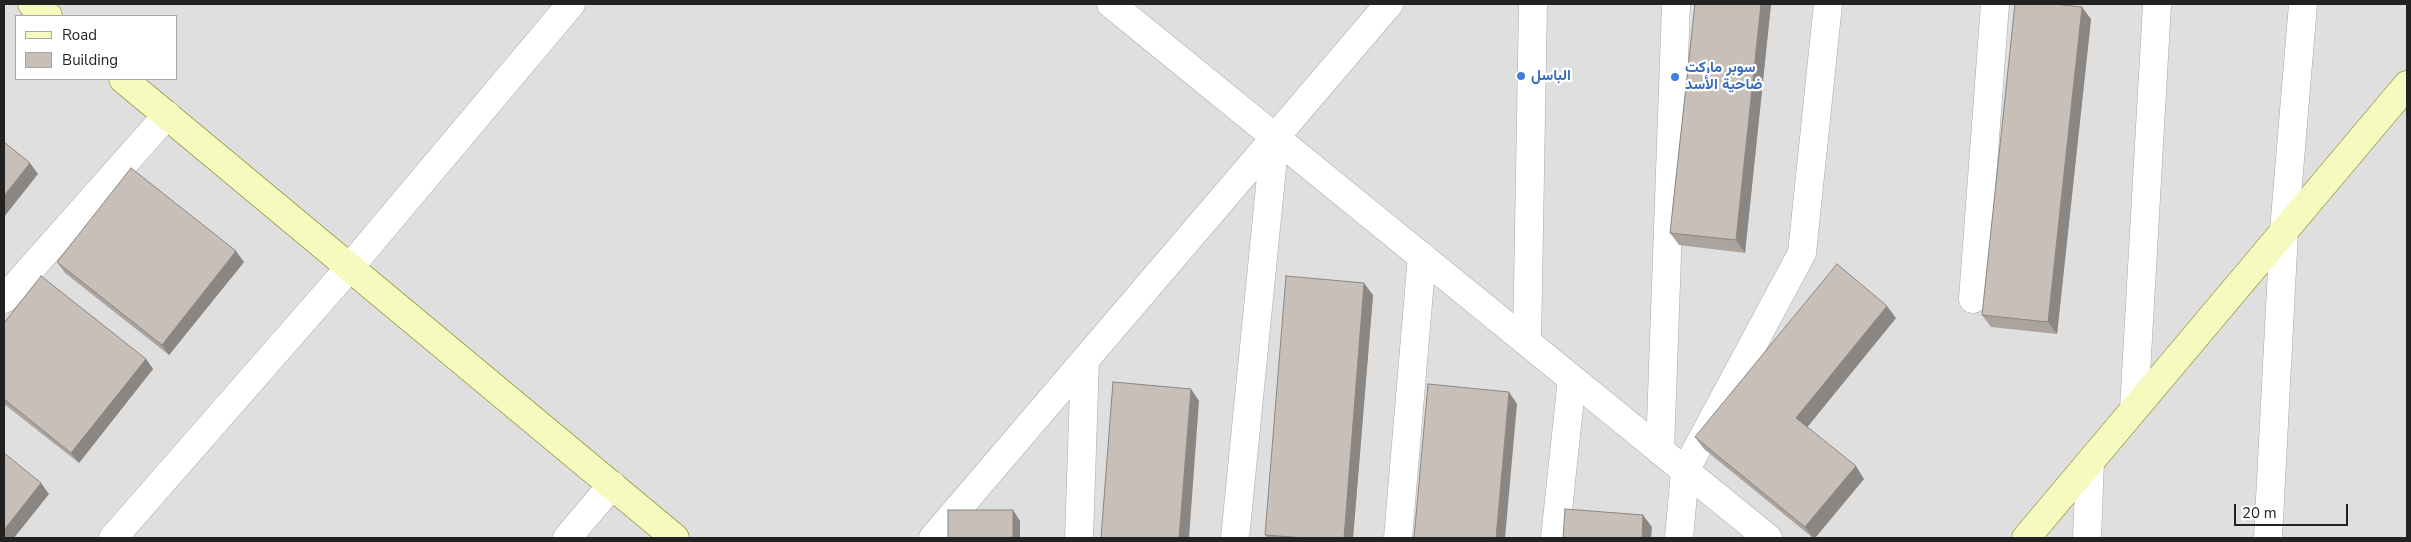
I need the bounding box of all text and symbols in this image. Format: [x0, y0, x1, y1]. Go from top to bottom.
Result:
legend [15, 15, 178, 80]
text: Road [62, 25, 97, 45]
text: Building [62, 50, 118, 70]
place label: سوبر ماركت ضاحية الأسد [1685, 59, 1762, 94]
place label: الباسل [1531, 67, 1571, 85]
marker: الباسل [1515, 70, 1527, 82]
marker: سوبر ماركت ضاحية الأسد [1669, 71, 1681, 83]
scale bar [2236, 494, 2350, 526]
text: 20 m [2242, 503, 2277, 523]

